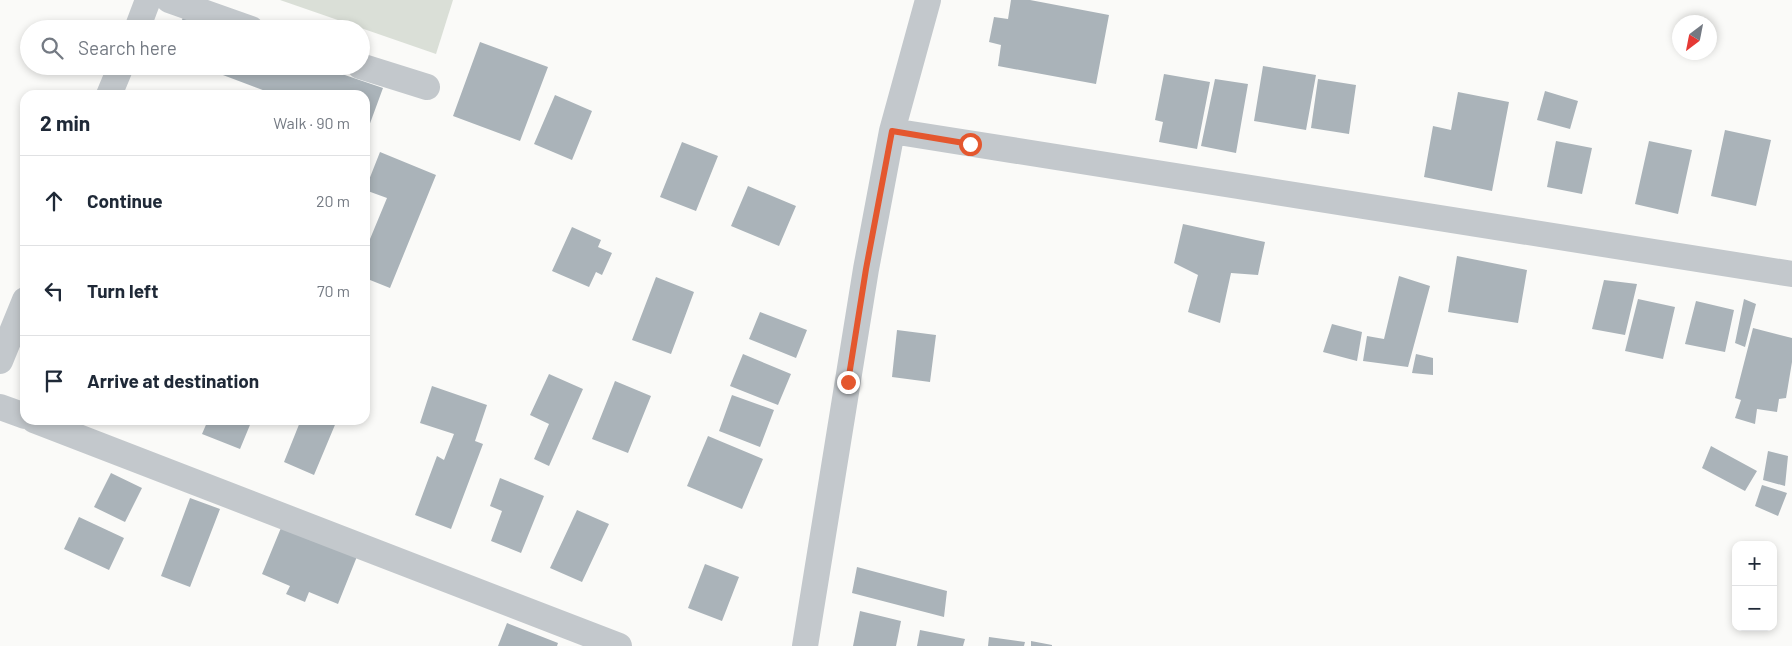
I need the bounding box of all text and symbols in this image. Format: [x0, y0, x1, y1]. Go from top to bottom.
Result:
north arrow [1672, 15, 1717, 60]
search box [20, 20, 370, 75]
icon: search [38, 34, 66, 62]
text: Search here [78, 36, 177, 59]
text: 2 min [40, 110, 90, 135]
text: Walk · 90 m [273, 113, 350, 132]
route start [959, 133, 982, 156]
icon: ahead [40, 187, 68, 215]
text: Continue [87, 189, 163, 212]
text: 20 m [316, 191, 350, 210]
icon: left [40, 277, 68, 305]
text: Turn left [87, 279, 158, 302]
text: 70 m [317, 281, 350, 300]
icon: arrive [40, 367, 68, 395]
text: Arrive at destination [87, 369, 259, 392]
route end [837, 371, 860, 394]
map controls [1732, 541, 1777, 631]
button: + [1732, 541, 1777, 586]
button: − [1732, 586, 1777, 631]

